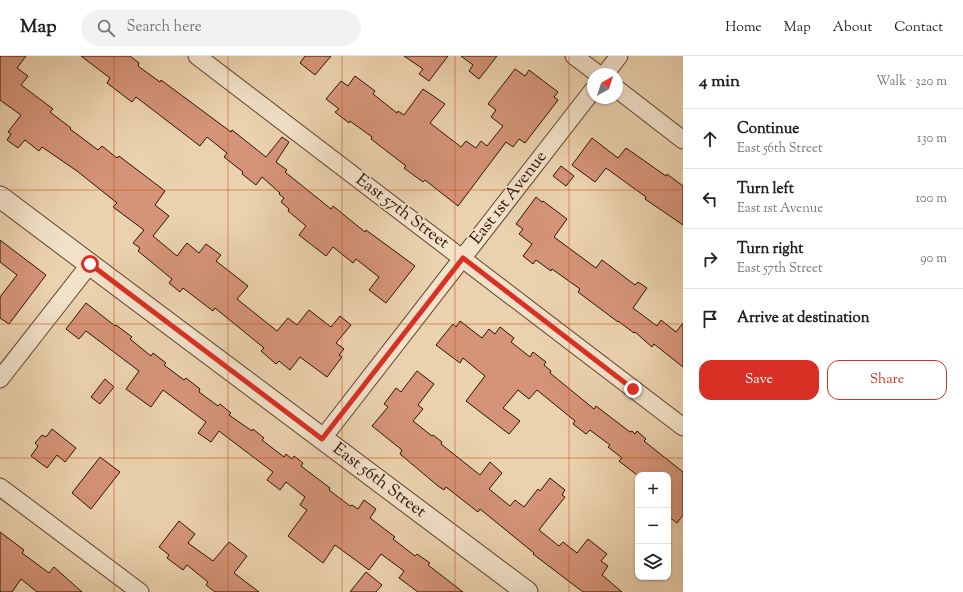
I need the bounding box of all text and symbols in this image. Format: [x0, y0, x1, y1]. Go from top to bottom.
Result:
search box [81, 10, 361, 46]
text: Map [20, 14, 57, 41]
icon: search [95, 17, 117, 39]
text: Search here [127, 17, 202, 38]
text: Home [725, 18, 762, 38]
text: Map [784, 18, 811, 38]
text: About [833, 18, 872, 38]
text: Contact [894, 18, 943, 38]
north arrow [587, 68, 623, 104]
text: 4 min [699, 70, 740, 94]
text: Walk · 320 m [876, 73, 947, 91]
text: Continue [737, 119, 799, 140]
icon: ahead [699, 128, 721, 150]
text: 130 m [917, 130, 947, 148]
text: East 56th Street [737, 140, 822, 158]
street label: East 1st Avenue [465, 146, 553, 250]
street label: East 57th Street [350, 169, 454, 255]
text: Turn left [737, 179, 794, 200]
icon: left [699, 188, 721, 210]
text: 100 m [915, 190, 947, 208]
text: East 1st Avenue [737, 200, 823, 218]
text: Turn right [737, 239, 803, 260]
icon: right [699, 248, 721, 270]
text: 90 m [920, 250, 947, 268]
route start [81, 255, 99, 273]
text: East 57th Street [737, 260, 823, 278]
icon: arrive [699, 308, 721, 330]
text: Arrive at destination [737, 308, 870, 329]
button: Save [699, 360, 819, 400]
button: Share [827, 360, 947, 400]
route end [624, 380, 642, 398]
street label: East 56th Street [327, 438, 431, 524]
map controls [635, 472, 671, 580]
button: + [635, 472, 671, 508]
button: − [635, 508, 671, 544]
button: layers [635, 544, 671, 580]

